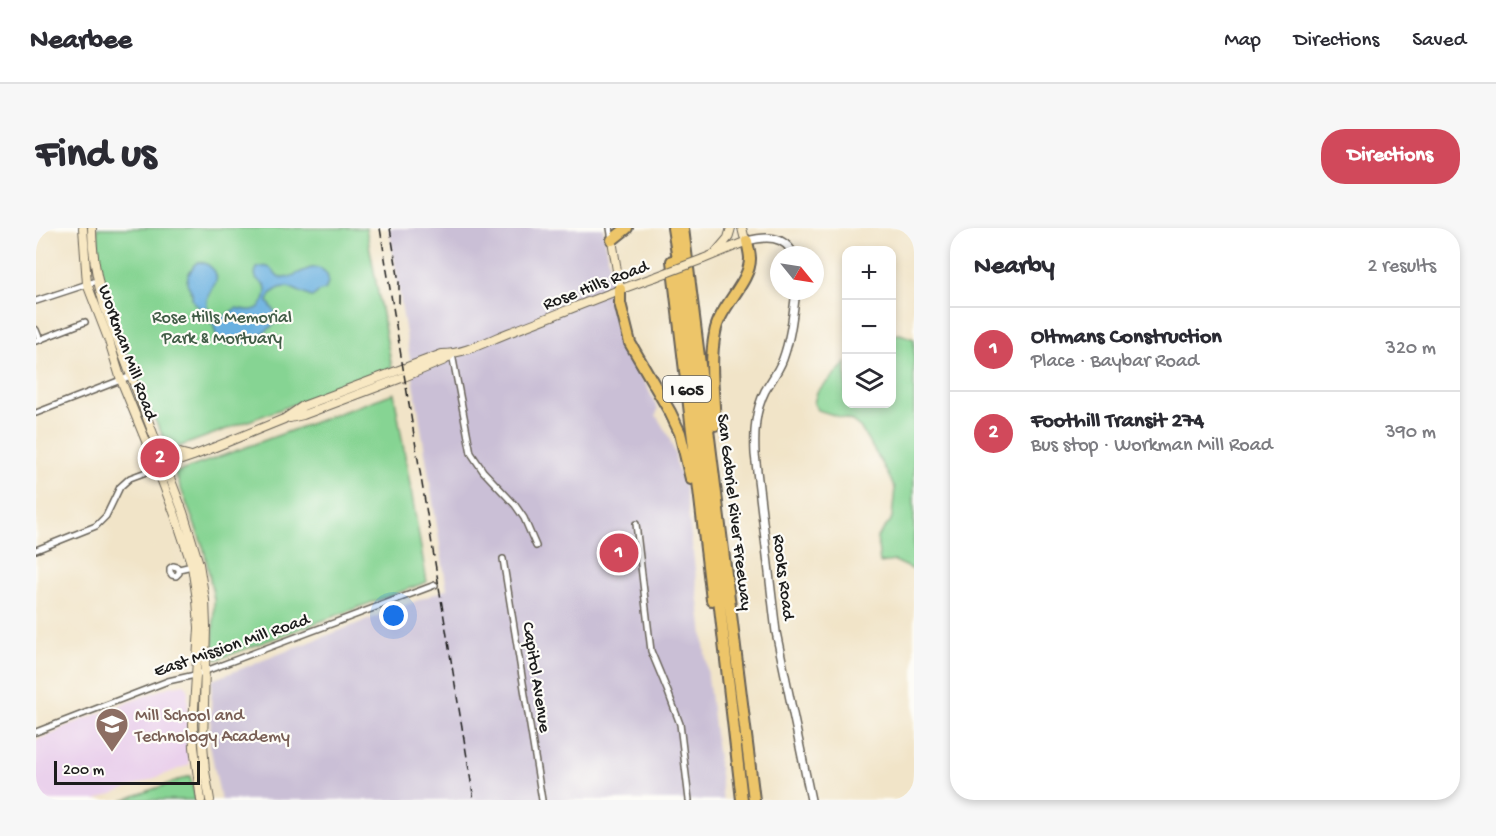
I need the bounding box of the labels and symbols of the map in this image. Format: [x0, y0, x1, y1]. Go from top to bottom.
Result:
north arrow [770, 246, 824, 300]
street label: Rose Hills Road [540, 256, 653, 316]
street label: Workman Mill Road [92, 282, 161, 425]
park label: Rose Hills Memorial Park & Mortuary [152, 308, 292, 350]
road number: I 605 [663, 376, 711, 402]
street label: San Gabriel River Freeway [711, 413, 756, 612]
pin: 2 [140, 436, 180, 480]
pin: 1 [600, 530, 638, 576]
street label: Rooks Road [767, 533, 798, 623]
your location [379, 601, 408, 630]
street label: East Mission Mill Road [151, 609, 314, 683]
street label: Capitol Avenue [516, 621, 555, 735]
school or university icon: Mill School and Technology Academy [94, 706, 130, 753]
place label: Mill School and Technology Academy [134, 706, 290, 748]
scale bar [54, 758, 200, 786]

